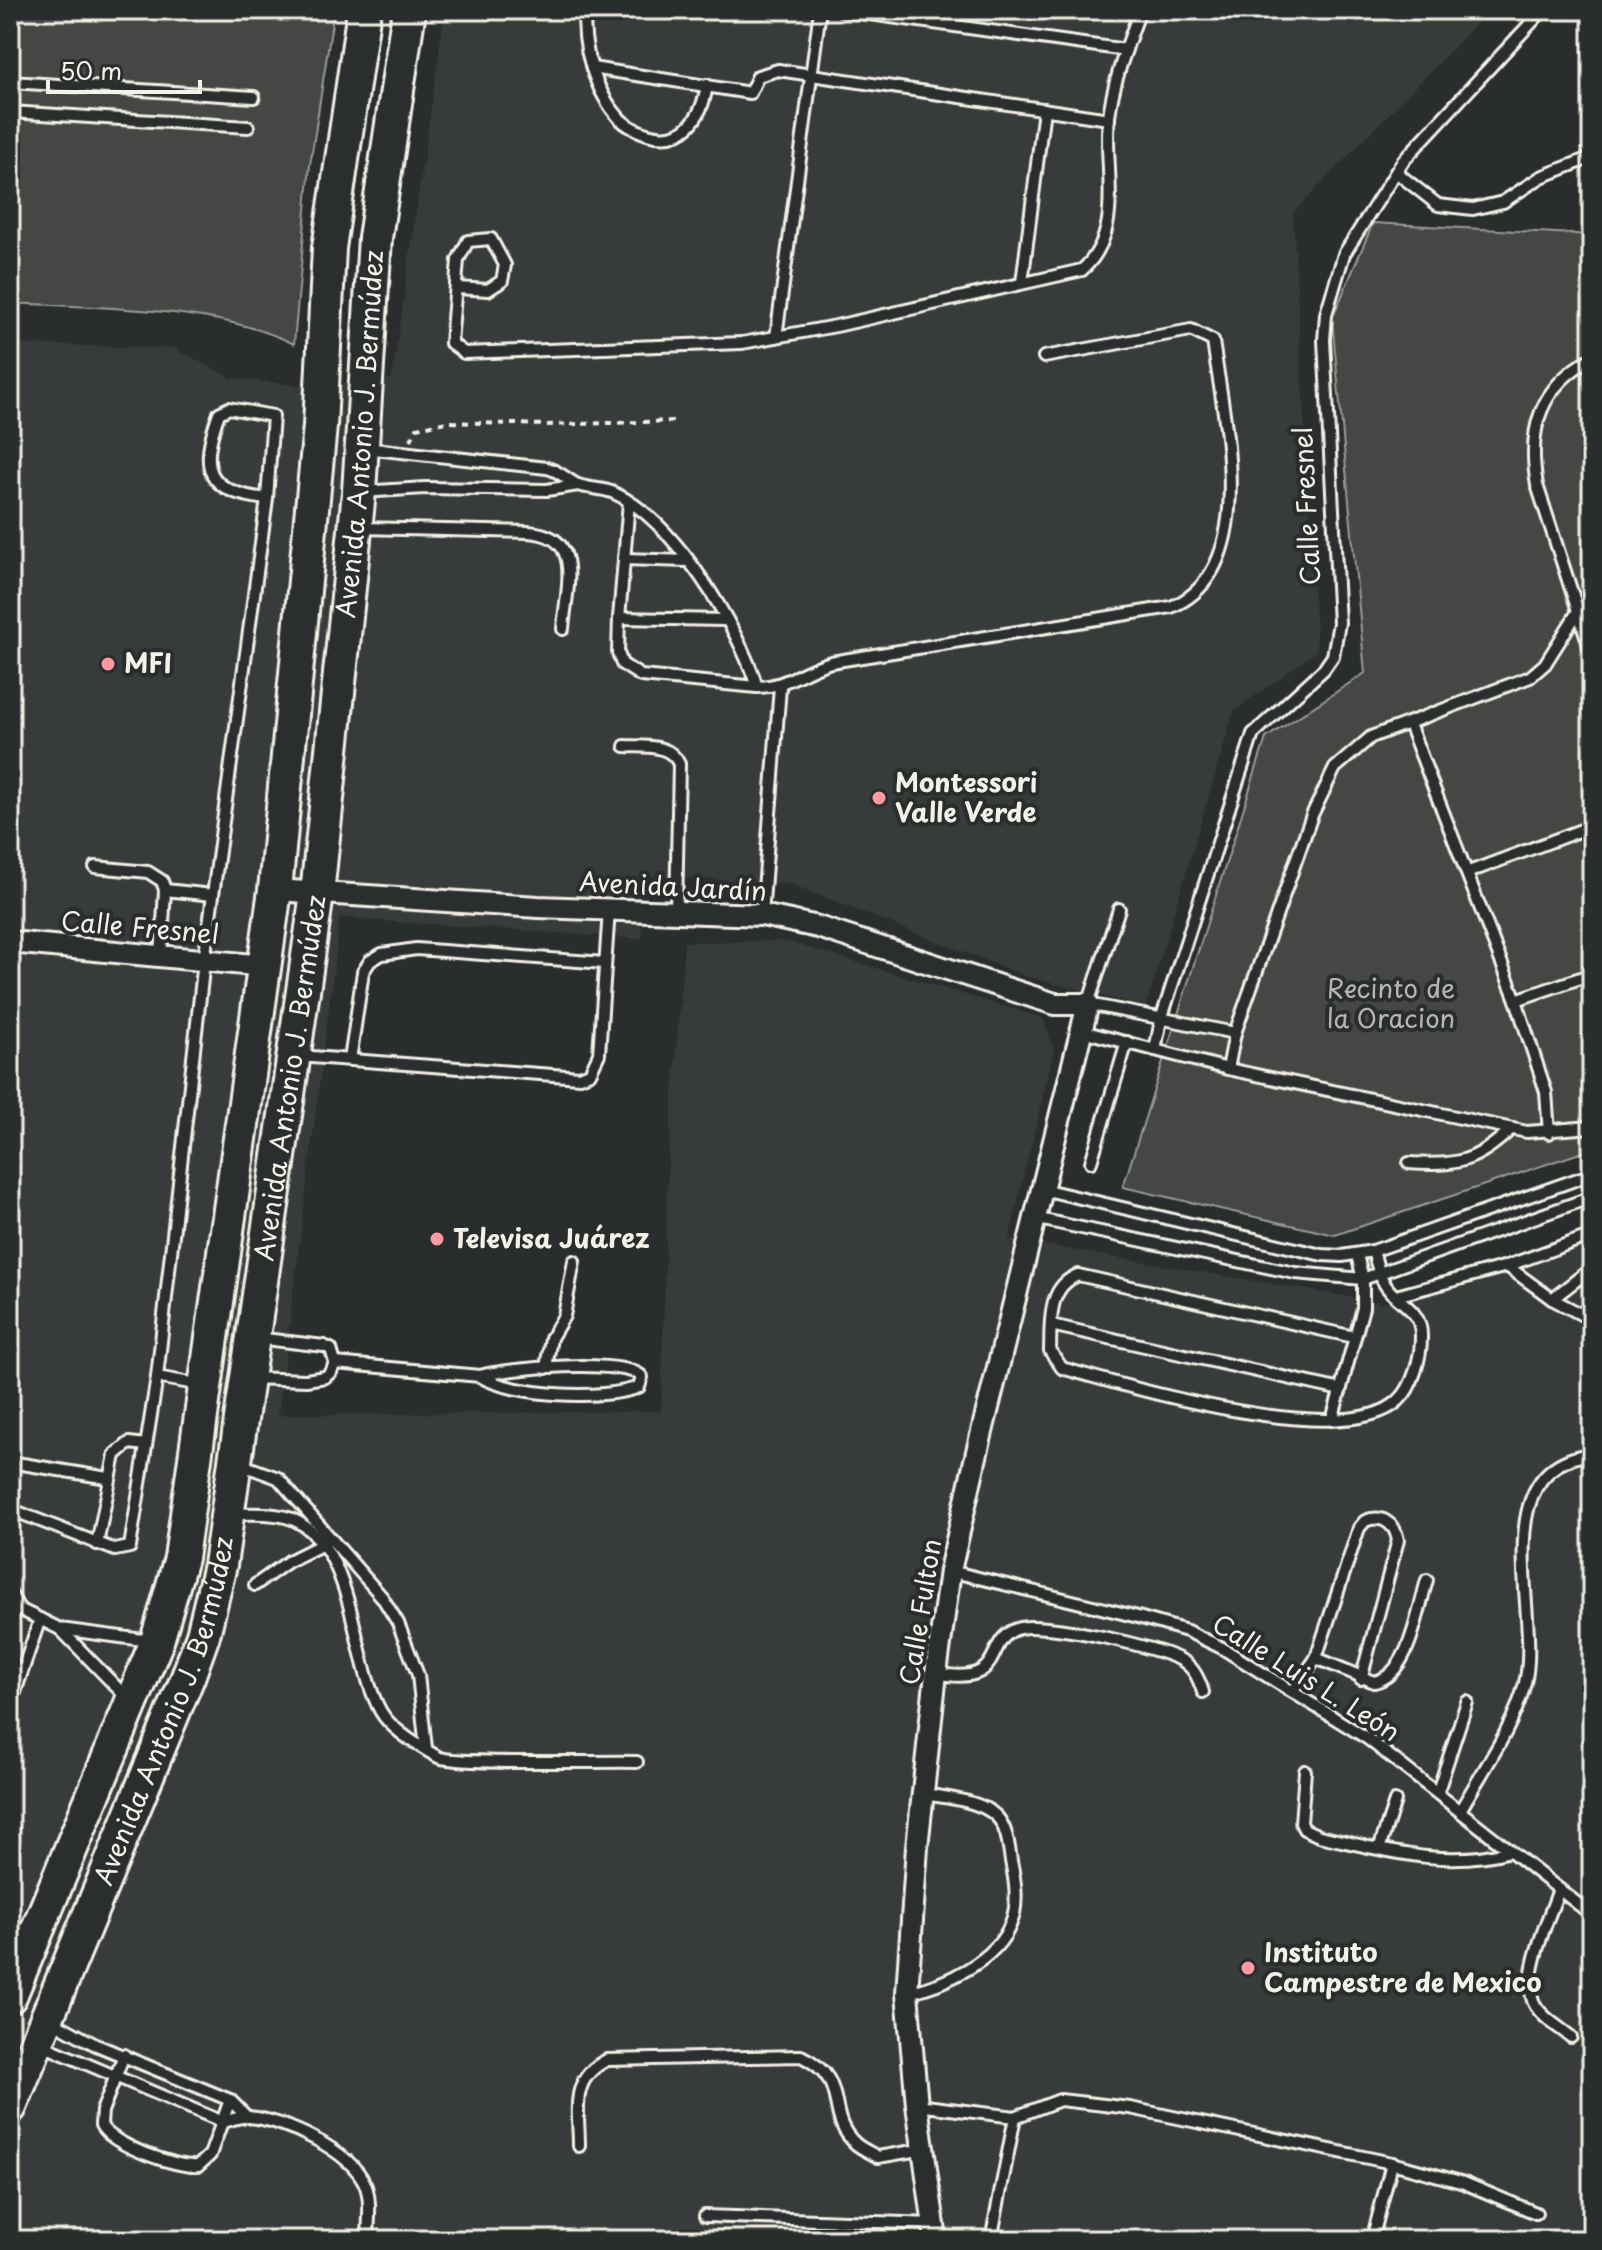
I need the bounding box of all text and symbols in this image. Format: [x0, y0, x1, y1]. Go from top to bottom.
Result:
scale bar [48, 44, 200, 94]
text: 50 m [60, 52, 122, 88]
street label: Avenida Antonio J. Bermúdez [325, 249, 392, 620]
street label: Calle Fresnel [1282, 426, 1329, 586]
place label: MFI [124, 643, 172, 682]
marker: MFI [99, 655, 117, 673]
place label: Montessori Valle Verde [895, 762, 1037, 831]
marker: Montessori Valle Verde [870, 789, 888, 807]
street label: Avenida Jardín [578, 861, 768, 910]
street label: Avenida Antonio J. Bermúdez [243, 893, 335, 1263]
street label: Calle Fresnel [59, 900, 221, 953]
park label: Recinto de la Oracion [1327, 968, 1455, 1037]
place label: Televisa Juárez [453, 1218, 650, 1257]
marker: Televisa Juárez [428, 1230, 446, 1248]
street label: Avenida Antonio J. Bermúdez [83, 1534, 242, 1891]
street label: Calle Fulton [889, 1536, 950, 1688]
street label: Calle Luis L. León [1205, 1603, 1408, 1750]
place label: Instituto Campestre de Mexico [1264, 1932, 1541, 2001]
marker: Instituto Campestre de Mexico [1239, 1959, 1257, 1977]

